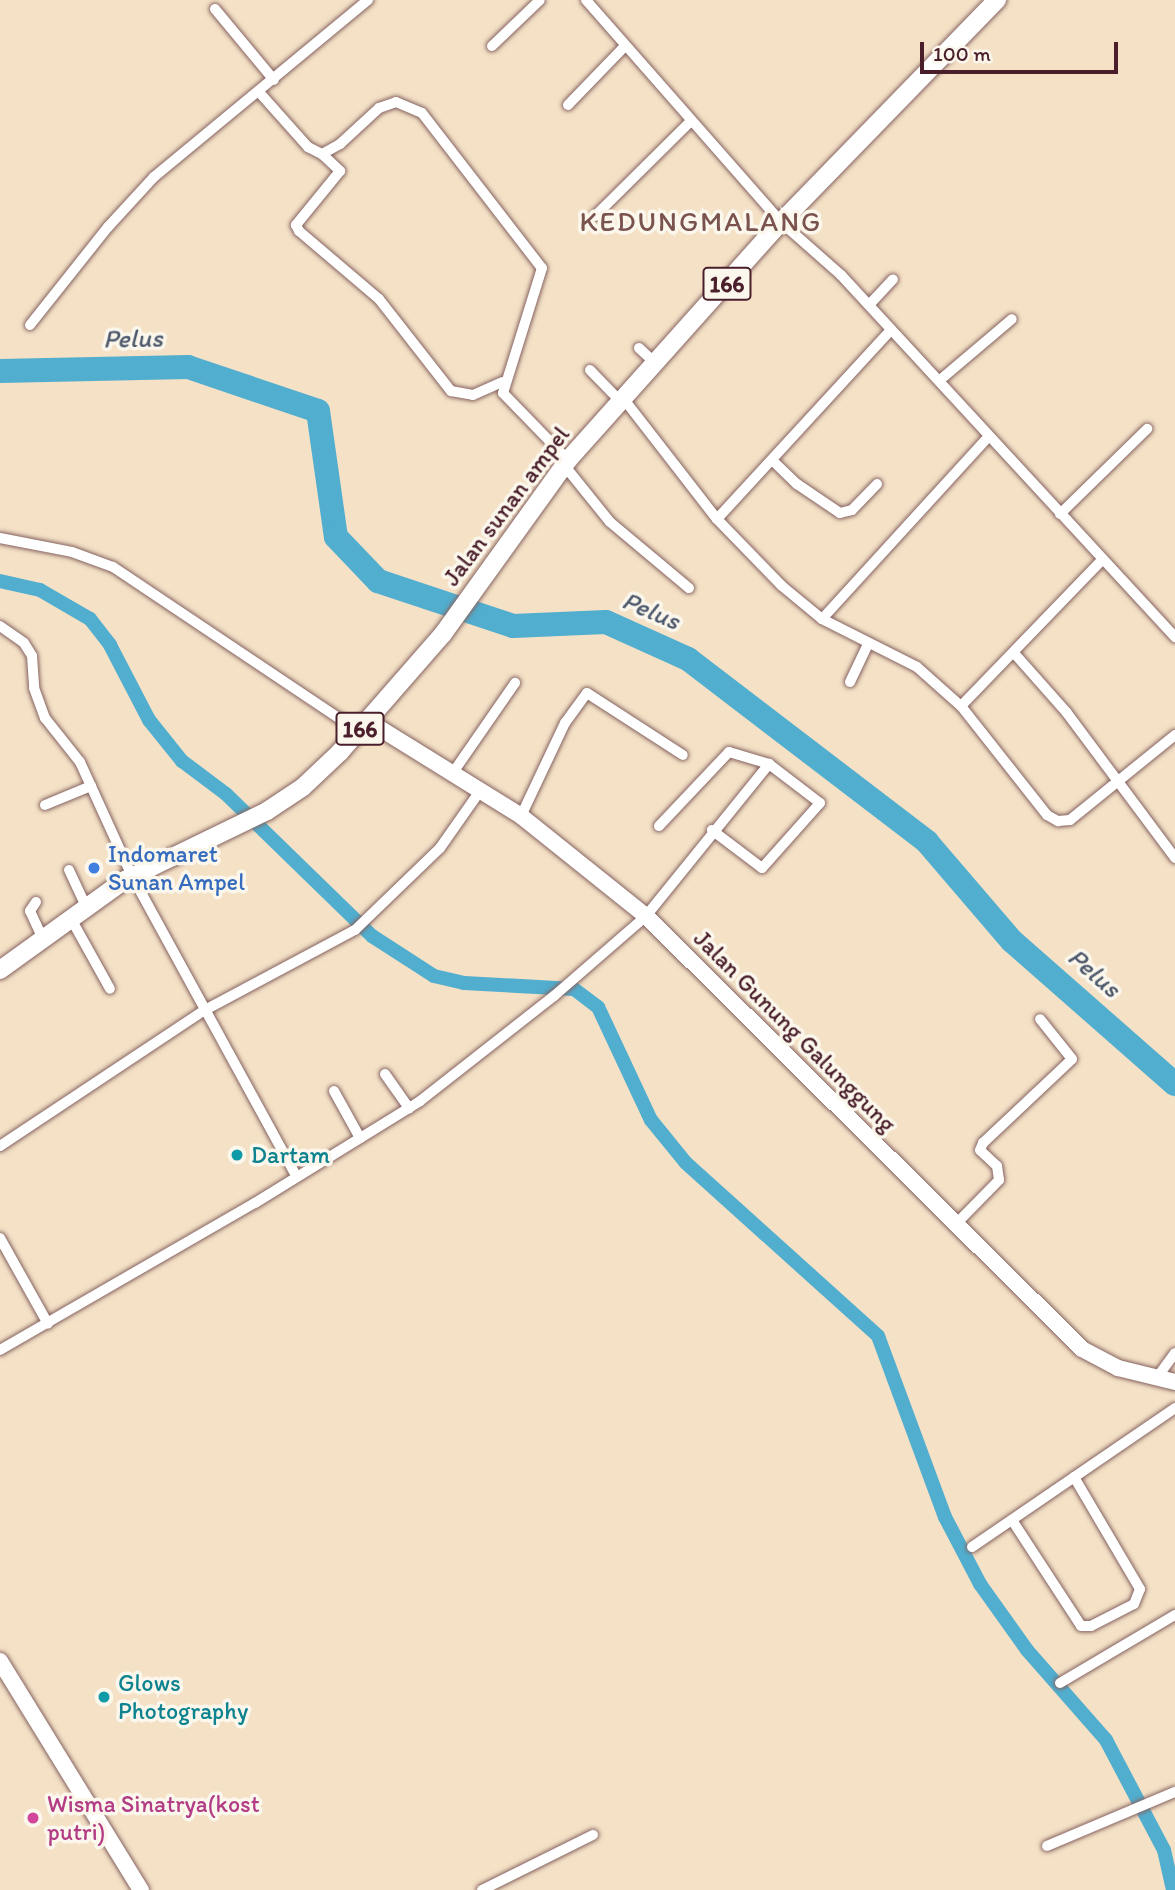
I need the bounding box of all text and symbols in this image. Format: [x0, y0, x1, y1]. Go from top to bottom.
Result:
scale bar [923, 28, 1121, 72]
text: 100 m [933, 41, 991, 66]
district label: KEDUNGMALANG [581, 204, 821, 238]
road number: 166 [701, 264, 753, 304]
water label: Pelus [103, 323, 163, 355]
street label: Jalan sunan ampel [437, 421, 575, 591]
water label: Pelus [617, 585, 685, 637]
road number: 166 [334, 709, 386, 748]
place label: Indomaret Sunan Ampel [108, 840, 244, 896]
marker: Indomaret Sunan Ampel [86, 860, 102, 876]
street label: Jalan Gunung Galunggung [689, 925, 901, 1137]
water label: Pelus [1061, 942, 1127, 1004]
place label: Dartam [251, 1141, 330, 1169]
marker: Dartam [229, 1147, 245, 1163]
place label: Glows Photography [118, 1669, 248, 1725]
marker: Glows Photography [96, 1689, 112, 1705]
place label: Wisma Sinatrya(kost putri) [47, 1790, 260, 1846]
marker: Wisma Sinatrya(kost putri) [25, 1810, 41, 1826]

